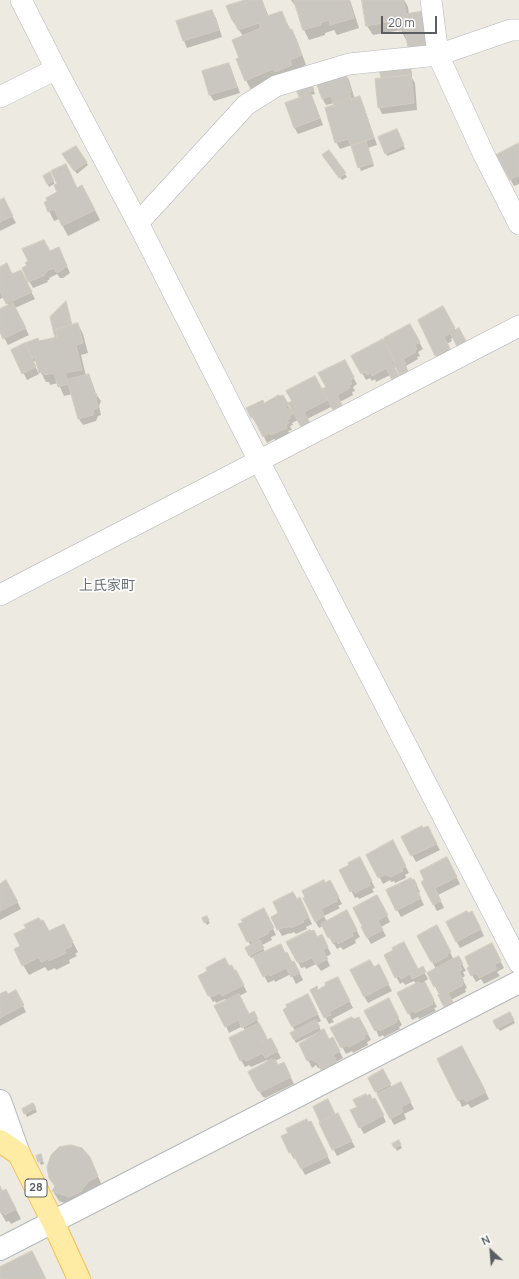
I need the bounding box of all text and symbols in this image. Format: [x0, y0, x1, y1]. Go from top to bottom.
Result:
scale bar [383, 8, 439, 34]
text: 20 m [388, 14, 415, 31]
district label: 上氏家町 [79, 578, 135, 594]
road number: 28 [25, 1179, 47, 1197]
north arrow [471, 1231, 511, 1271]
text: N [479, 1231, 492, 1248]

